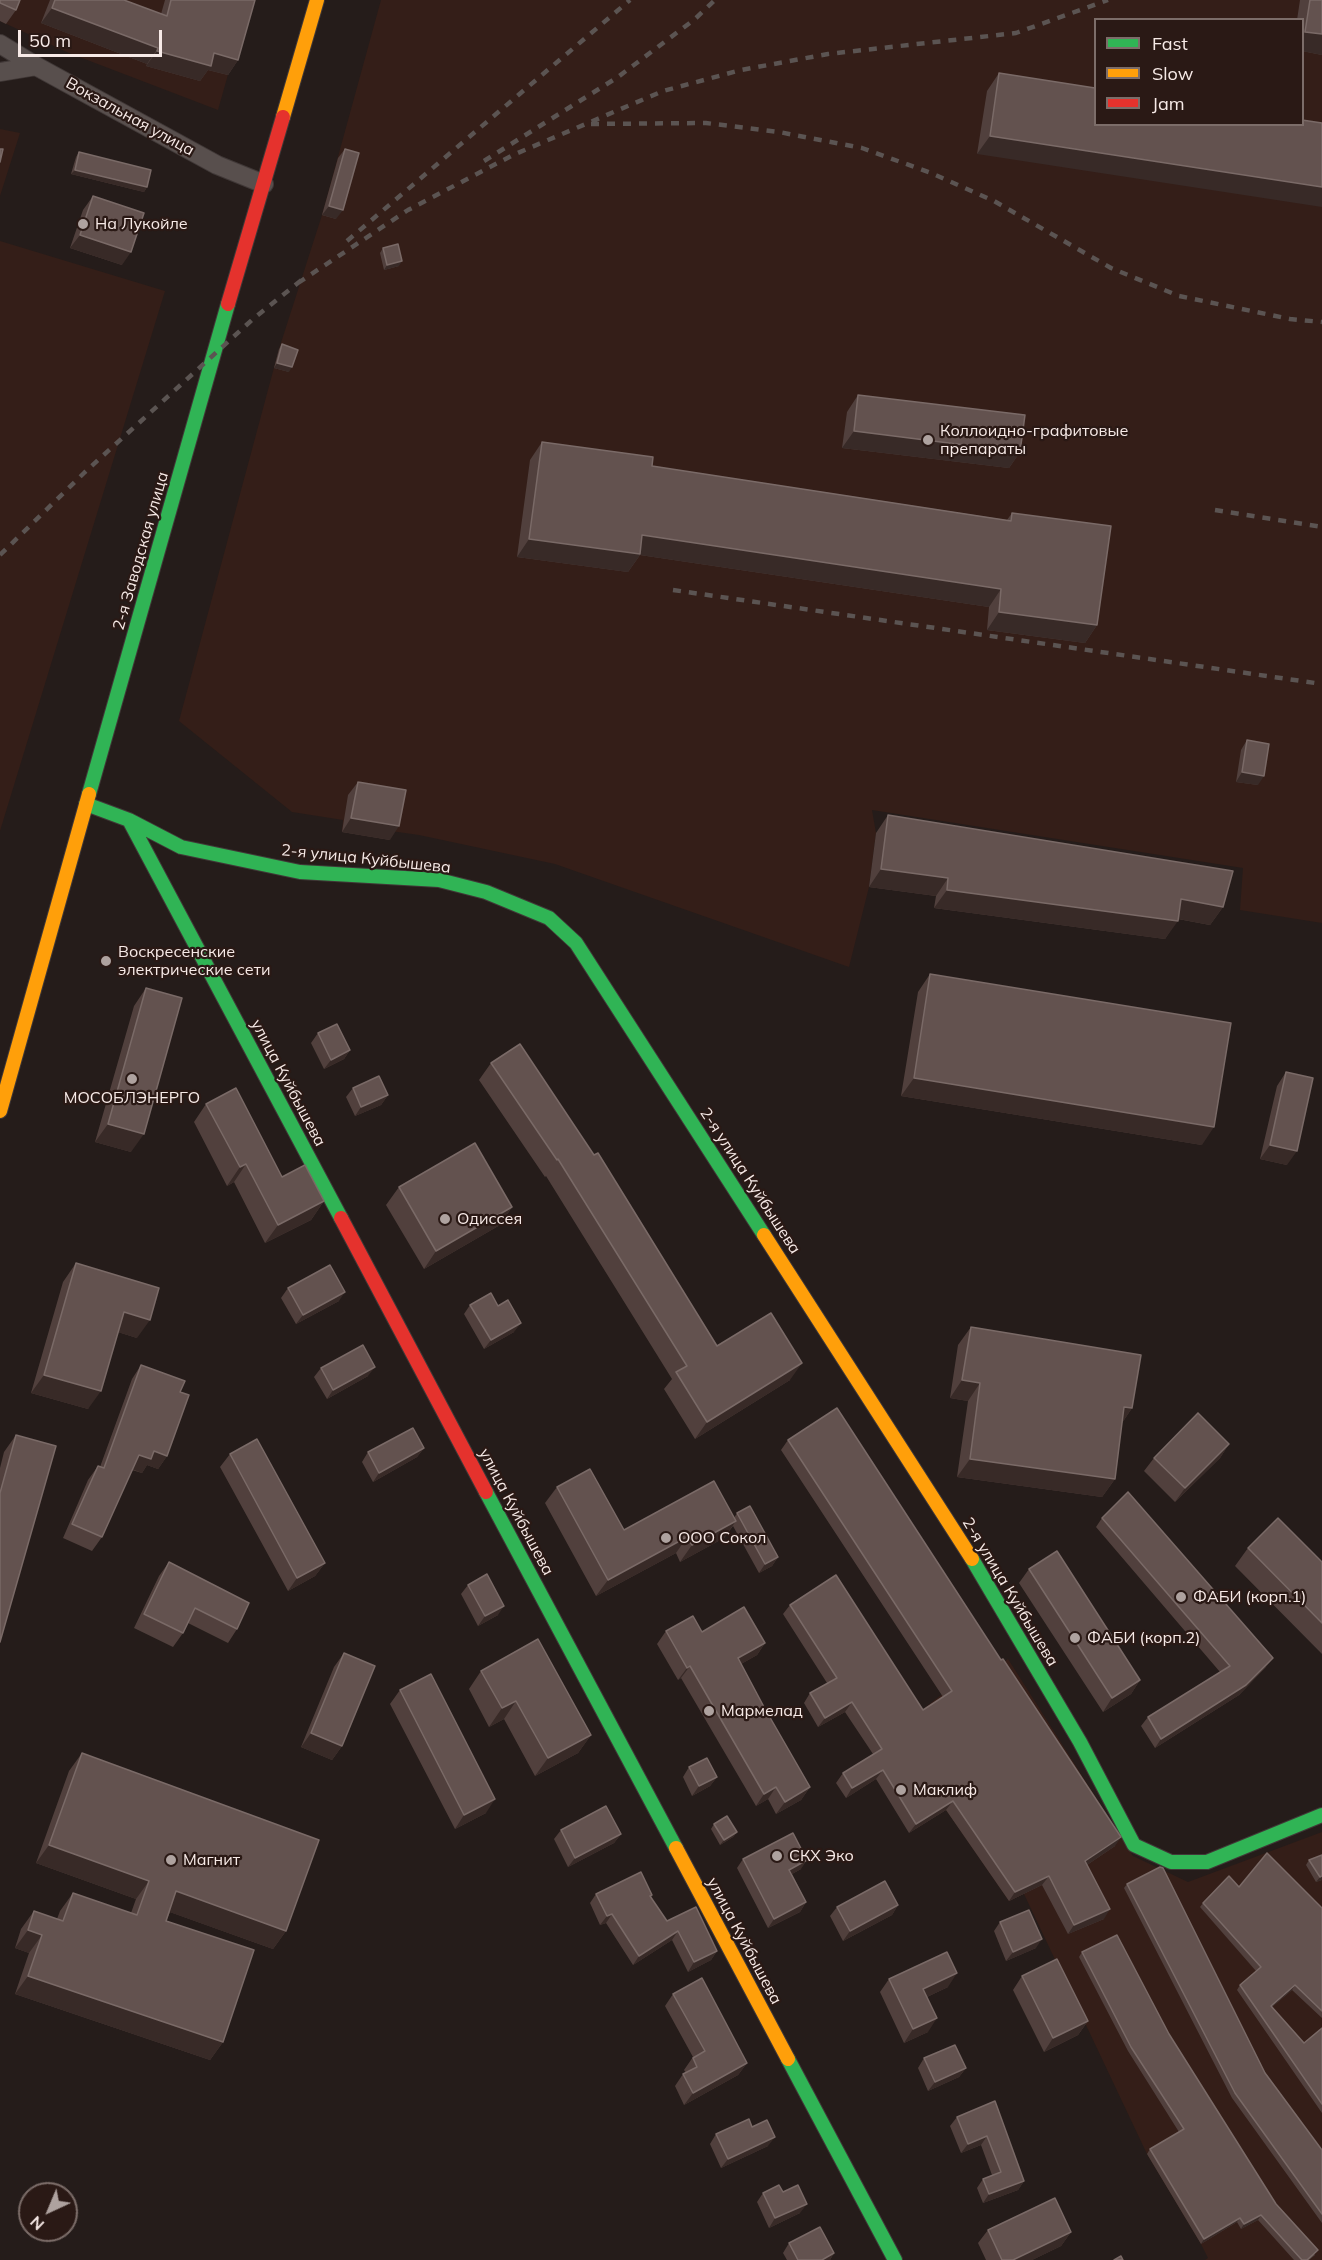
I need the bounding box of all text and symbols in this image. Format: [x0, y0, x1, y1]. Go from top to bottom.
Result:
scale bar [21, 18, 165, 56]
legend [1094, 18, 1304, 126]
text: 50 m [29, 29, 71, 52]
text: Fast [1152, 32, 1188, 55]
text: Slow [1152, 62, 1193, 85]
street label: Вокзальная улица [62, 74, 198, 160]
text: Jam [1152, 92, 1185, 115]
place label: На Лукойле [95, 214, 188, 234]
marker: На Лукойле [76, 217, 90, 231]
place label: Коллоидно-графитовые препараты [940, 421, 1128, 459]
marker: Коллоидно-графитовые препараты [921, 433, 935, 447]
street label: 2-я Заводская улица [109, 470, 173, 632]
street label: 2-я улица Куйбышева [280, 841, 452, 877]
place label: Воскресенские электрические сети [118, 942, 270, 980]
marker: Воскресенские электрические сети [99, 954, 113, 968]
street label: улица Куйбышева [246, 1016, 330, 1150]
marker: МОСОБЛЭНЕРГО [125, 1072, 139, 1086]
place label: МОСОБЛЭНЕРГО [64, 1088, 200, 1108]
street label: 2-я улица Куйбышева [696, 1104, 804, 1258]
place label: Одиссея [457, 1209, 522, 1229]
marker: Одиссея [438, 1212, 452, 1226]
street label: улица Куйбышева [474, 1445, 558, 1579]
street label: 2-я улица Куйбышева [958, 1514, 1062, 1670]
place label: ООО Сокол [678, 1528, 766, 1548]
marker: ООО Сокол [659, 1531, 673, 1545]
place label: ФАБИ (корп.1) [1193, 1587, 1306, 1607]
marker: ФАБИ (корп.1) [1174, 1590, 1188, 1604]
place label: ФАБИ (корп.2) [1087, 1628, 1200, 1648]
marker: ФАБИ (корп.2) [1068, 1631, 1082, 1645]
place label: Мармелад [721, 1701, 803, 1721]
marker: Мармелад [702, 1704, 716, 1718]
place label: Маклиф [913, 1780, 977, 1800]
marker: Маклиф [894, 1783, 908, 1797]
place label: СКХ Эко [789, 1846, 854, 1866]
marker: СКХ Эко [770, 1849, 784, 1863]
place label: Магнит [183, 1850, 240, 1870]
marker: Магнит [164, 1853, 178, 1867]
street label: улица Куйбышева [702, 1874, 786, 2008]
north arrow [18, 2182, 78, 2242]
text: N [26, 2212, 48, 2235]

